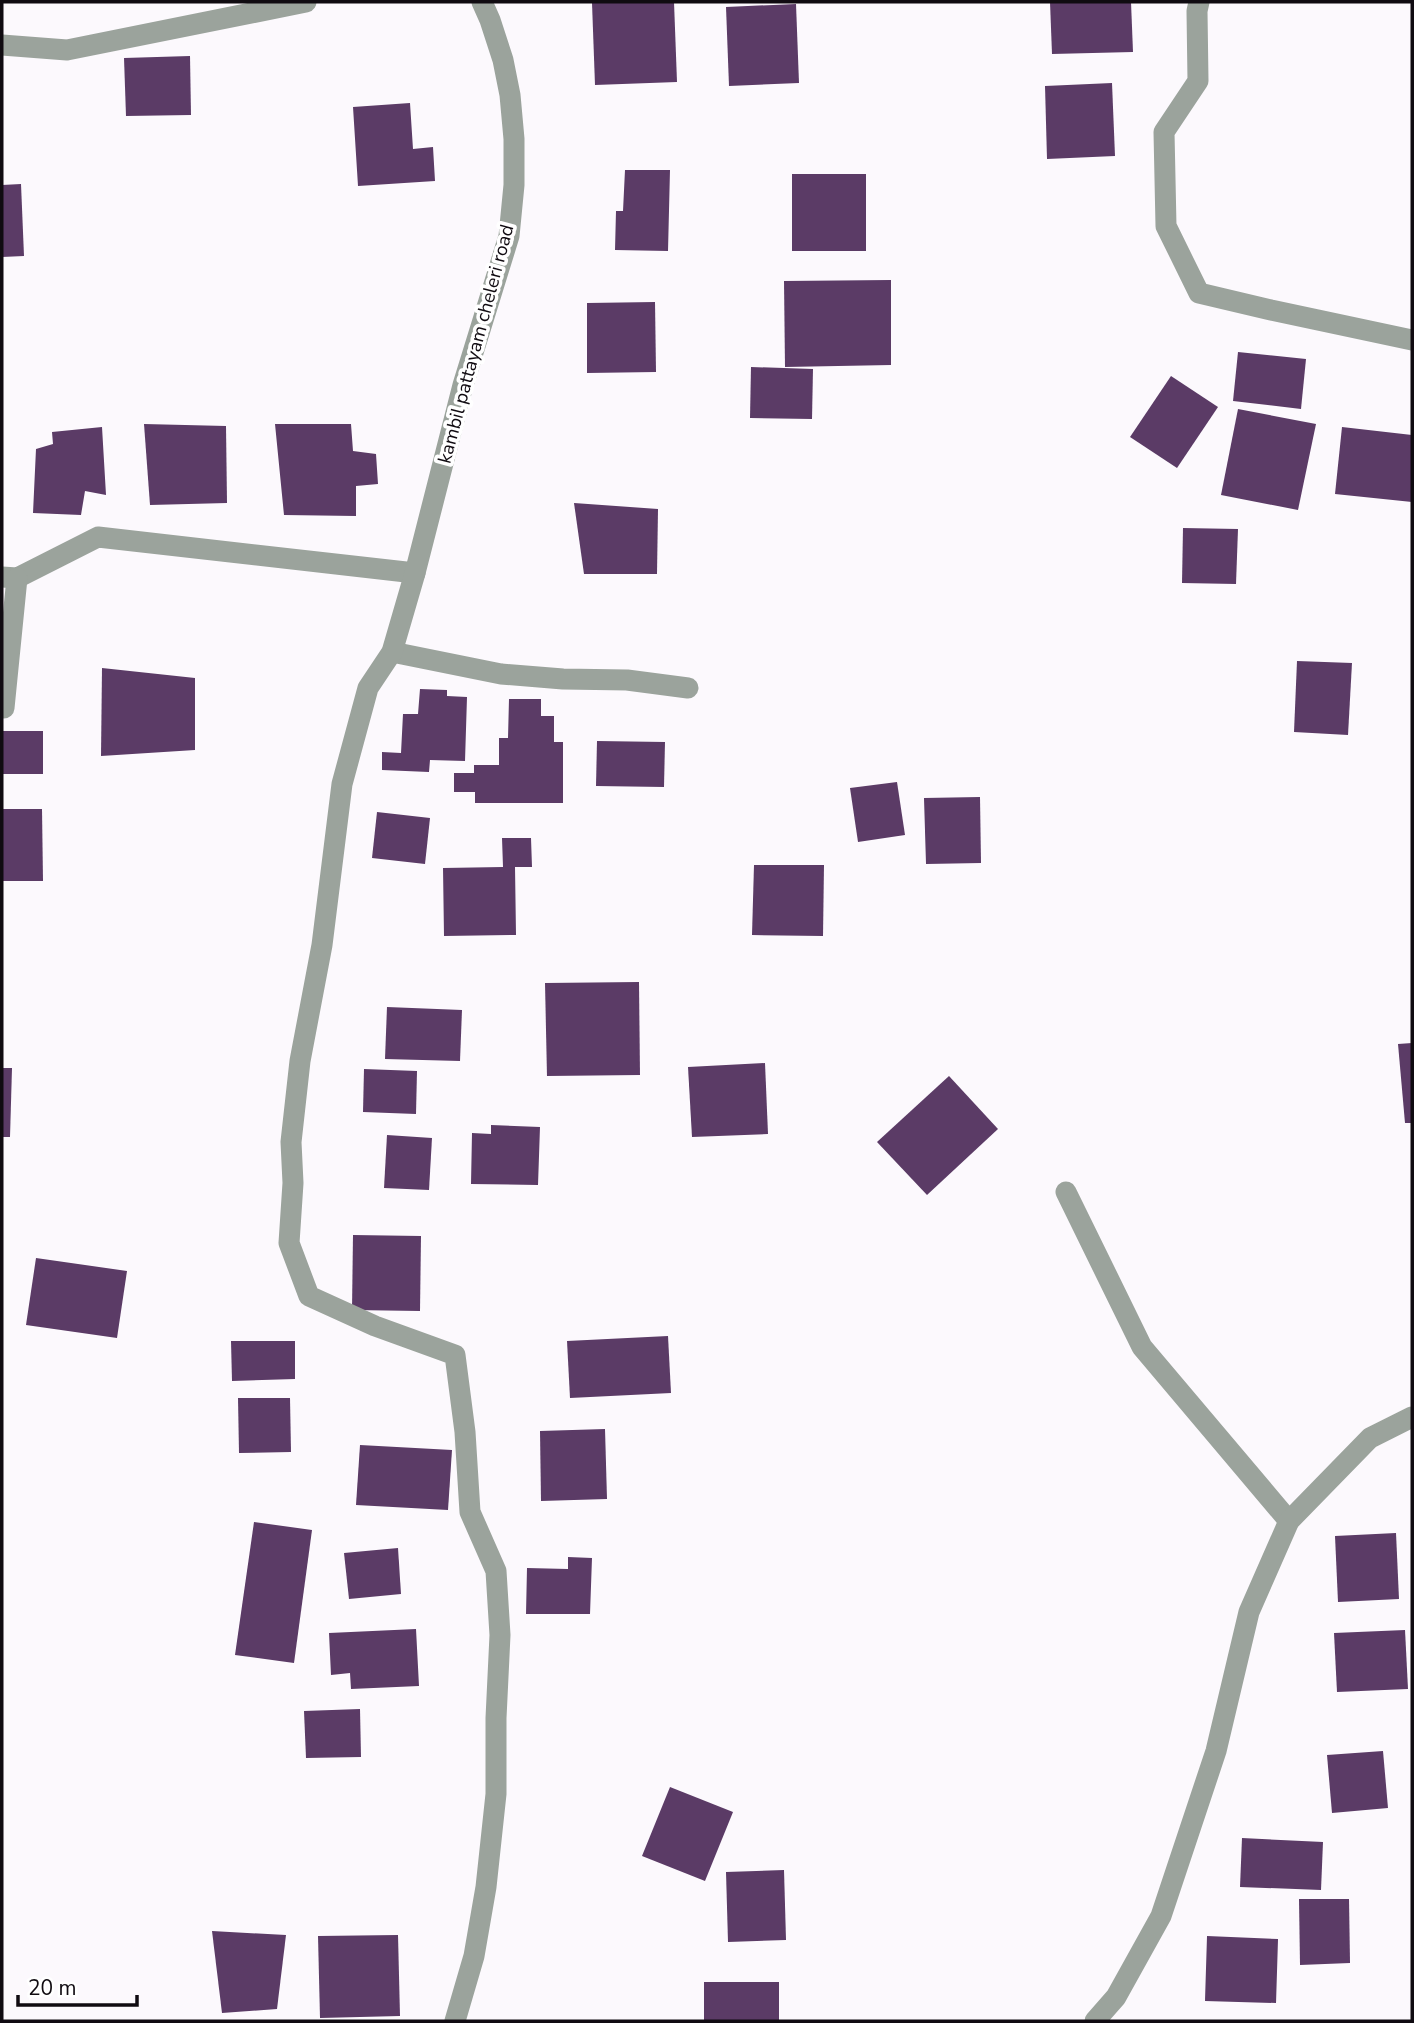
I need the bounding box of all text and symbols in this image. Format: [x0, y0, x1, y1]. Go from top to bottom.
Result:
street label: kambil pattayam cheleri road [432, 222, 520, 466]
scale bar [18, 1964, 136, 2008]
text: 20 m [28, 1974, 77, 2002]

